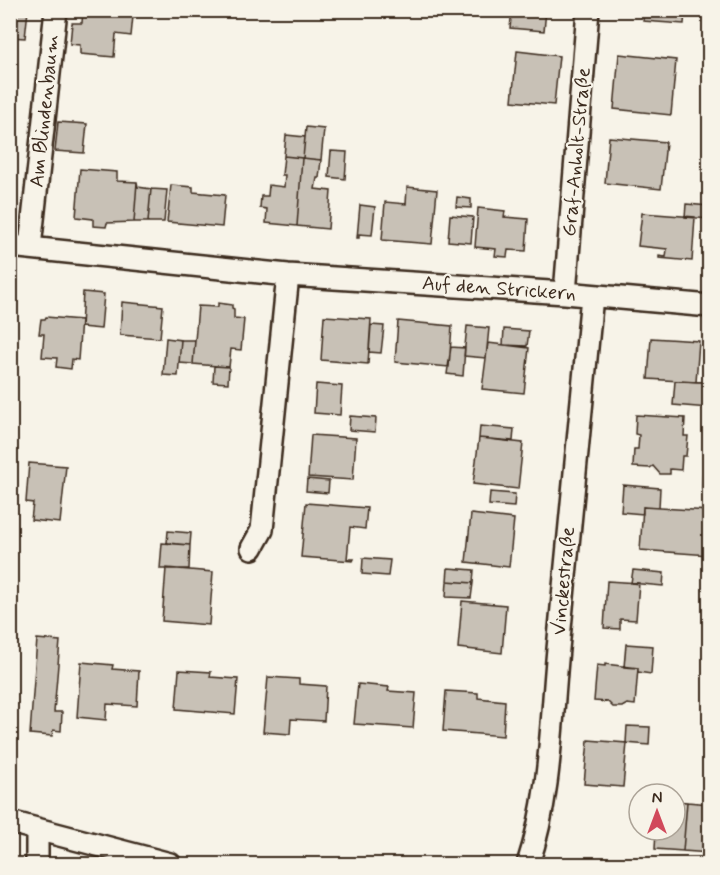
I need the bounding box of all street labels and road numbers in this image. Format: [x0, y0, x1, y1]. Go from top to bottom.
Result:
street label: Am Blindenbaum [24, 33, 66, 189]
street label: Graf-Anholt-Straße [556, 66, 598, 238]
street label: Auf den Strickern [421, 270, 577, 308]
street label: Vinckestraße [546, 525, 582, 637]

